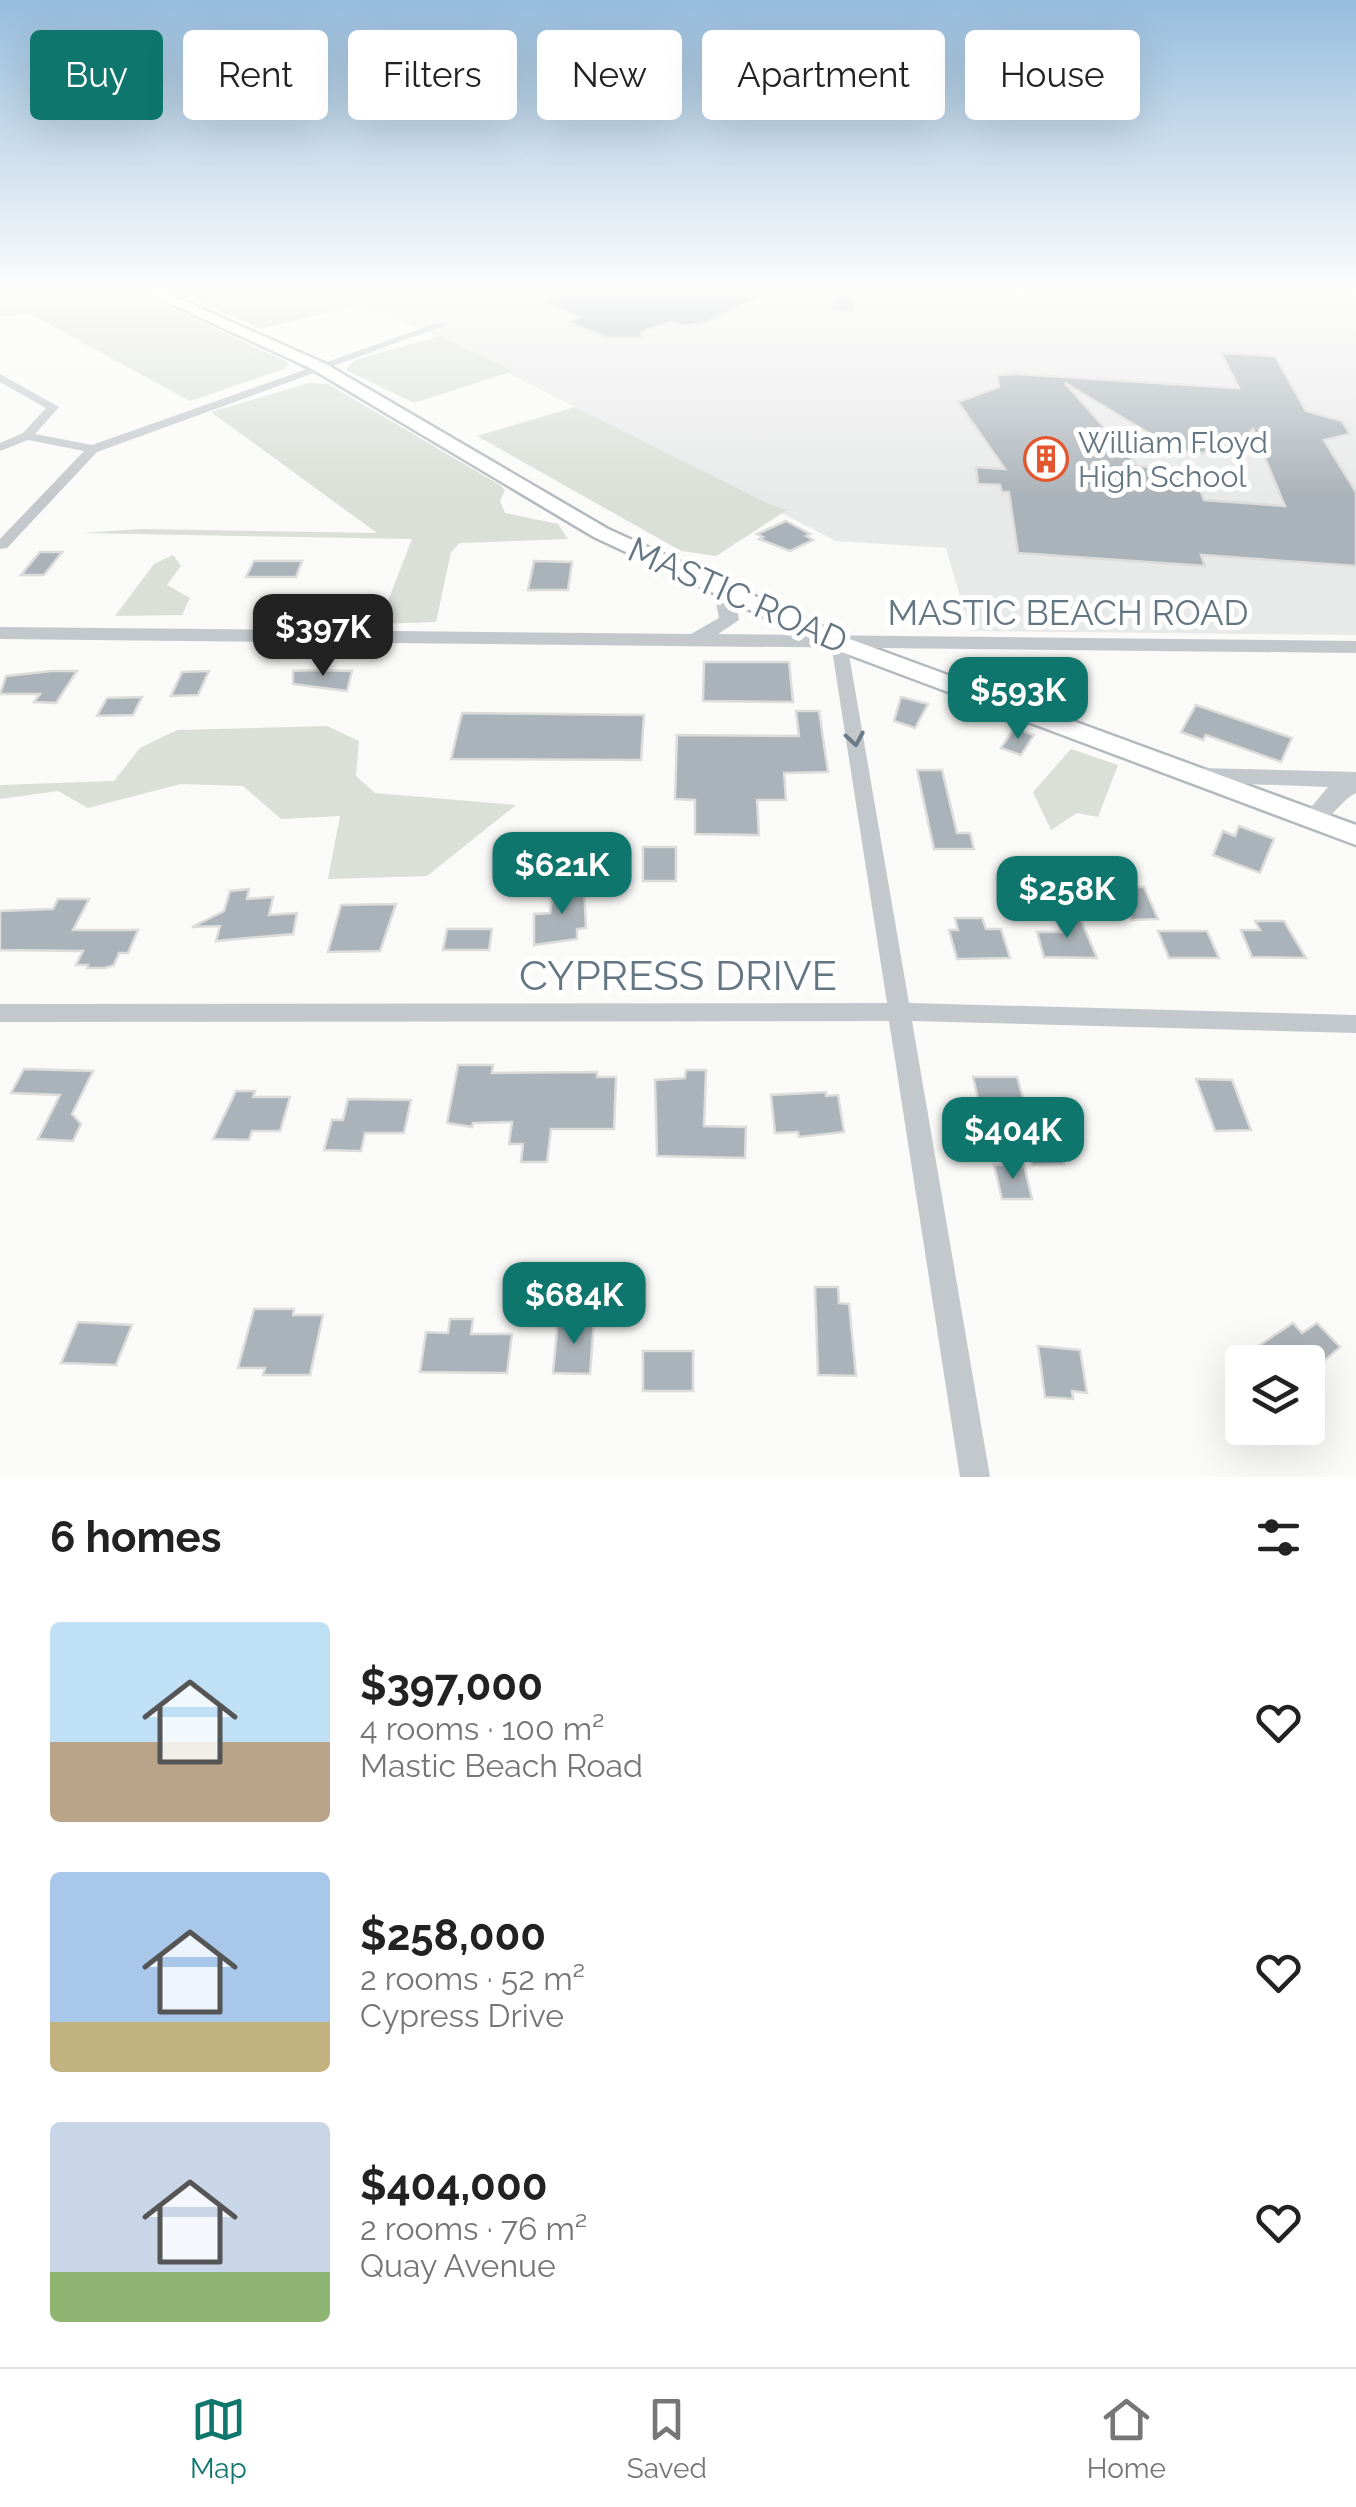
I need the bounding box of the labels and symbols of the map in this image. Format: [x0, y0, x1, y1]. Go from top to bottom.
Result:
place label: William Floyd High School [1078, 425, 1268, 494]
building icon: William Floyd High School [1023, 436, 1069, 482]
street label: MASTIC ROAD [622, 528, 854, 662]
street label: MASTIC BEACH ROAD [887, 592, 1249, 633]
pin: $397K [253, 594, 393, 679]
pin: $593K [948, 657, 1088, 742]
one-way arrow [844, 731, 865, 748]
pin: $621K [492, 832, 632, 917]
pin: $258K [997, 856, 1137, 941]
street label: CYPRESS DRIVE [519, 951, 837, 1000]
pin: $404K [943, 1097, 1083, 1182]
pin: $684K [504, 1262, 644, 1347]

